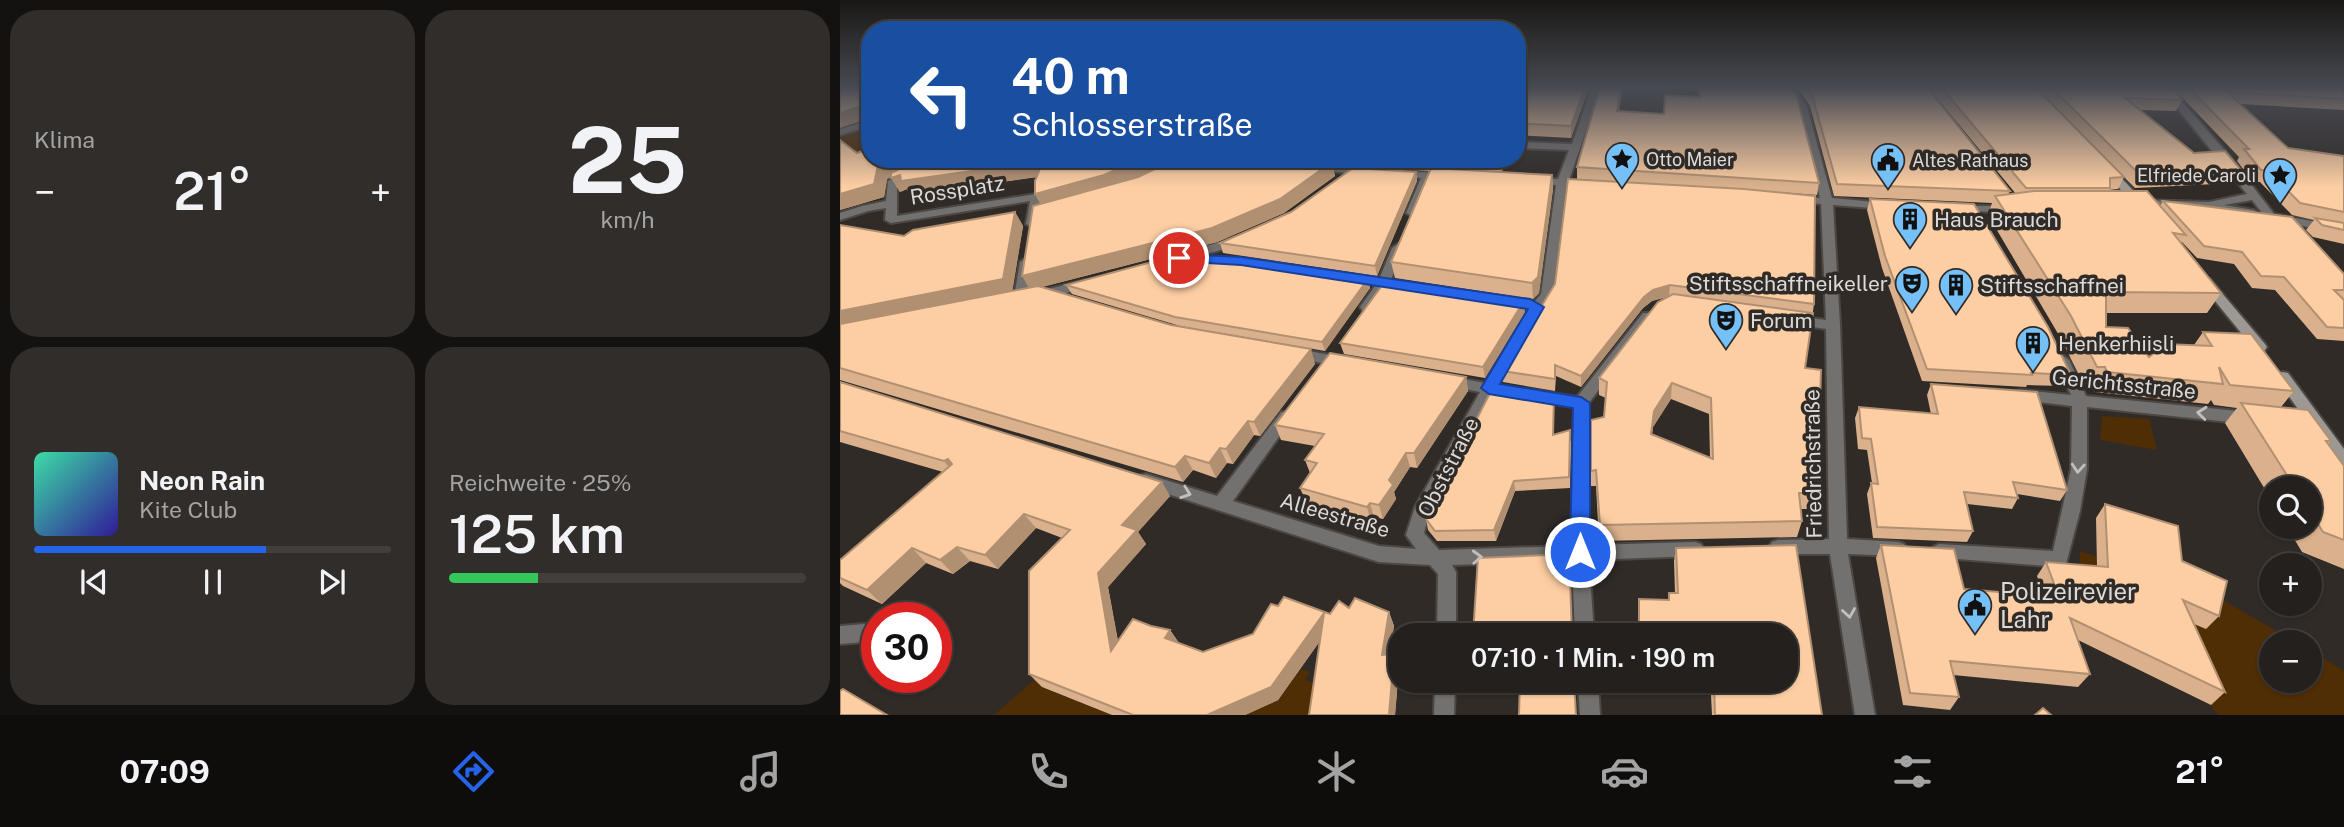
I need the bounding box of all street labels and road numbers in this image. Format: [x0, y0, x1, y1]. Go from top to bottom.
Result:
street label: Rossplatz [908, 170, 1006, 210]
street label: Gerichtsstraße [2051, 364, 2197, 404]
street label: Friedrichstraße [1799, 389, 1827, 539]
street label: Obststraße [1412, 413, 1484, 521]
street label: Alleestraße [1277, 487, 1393, 543]

